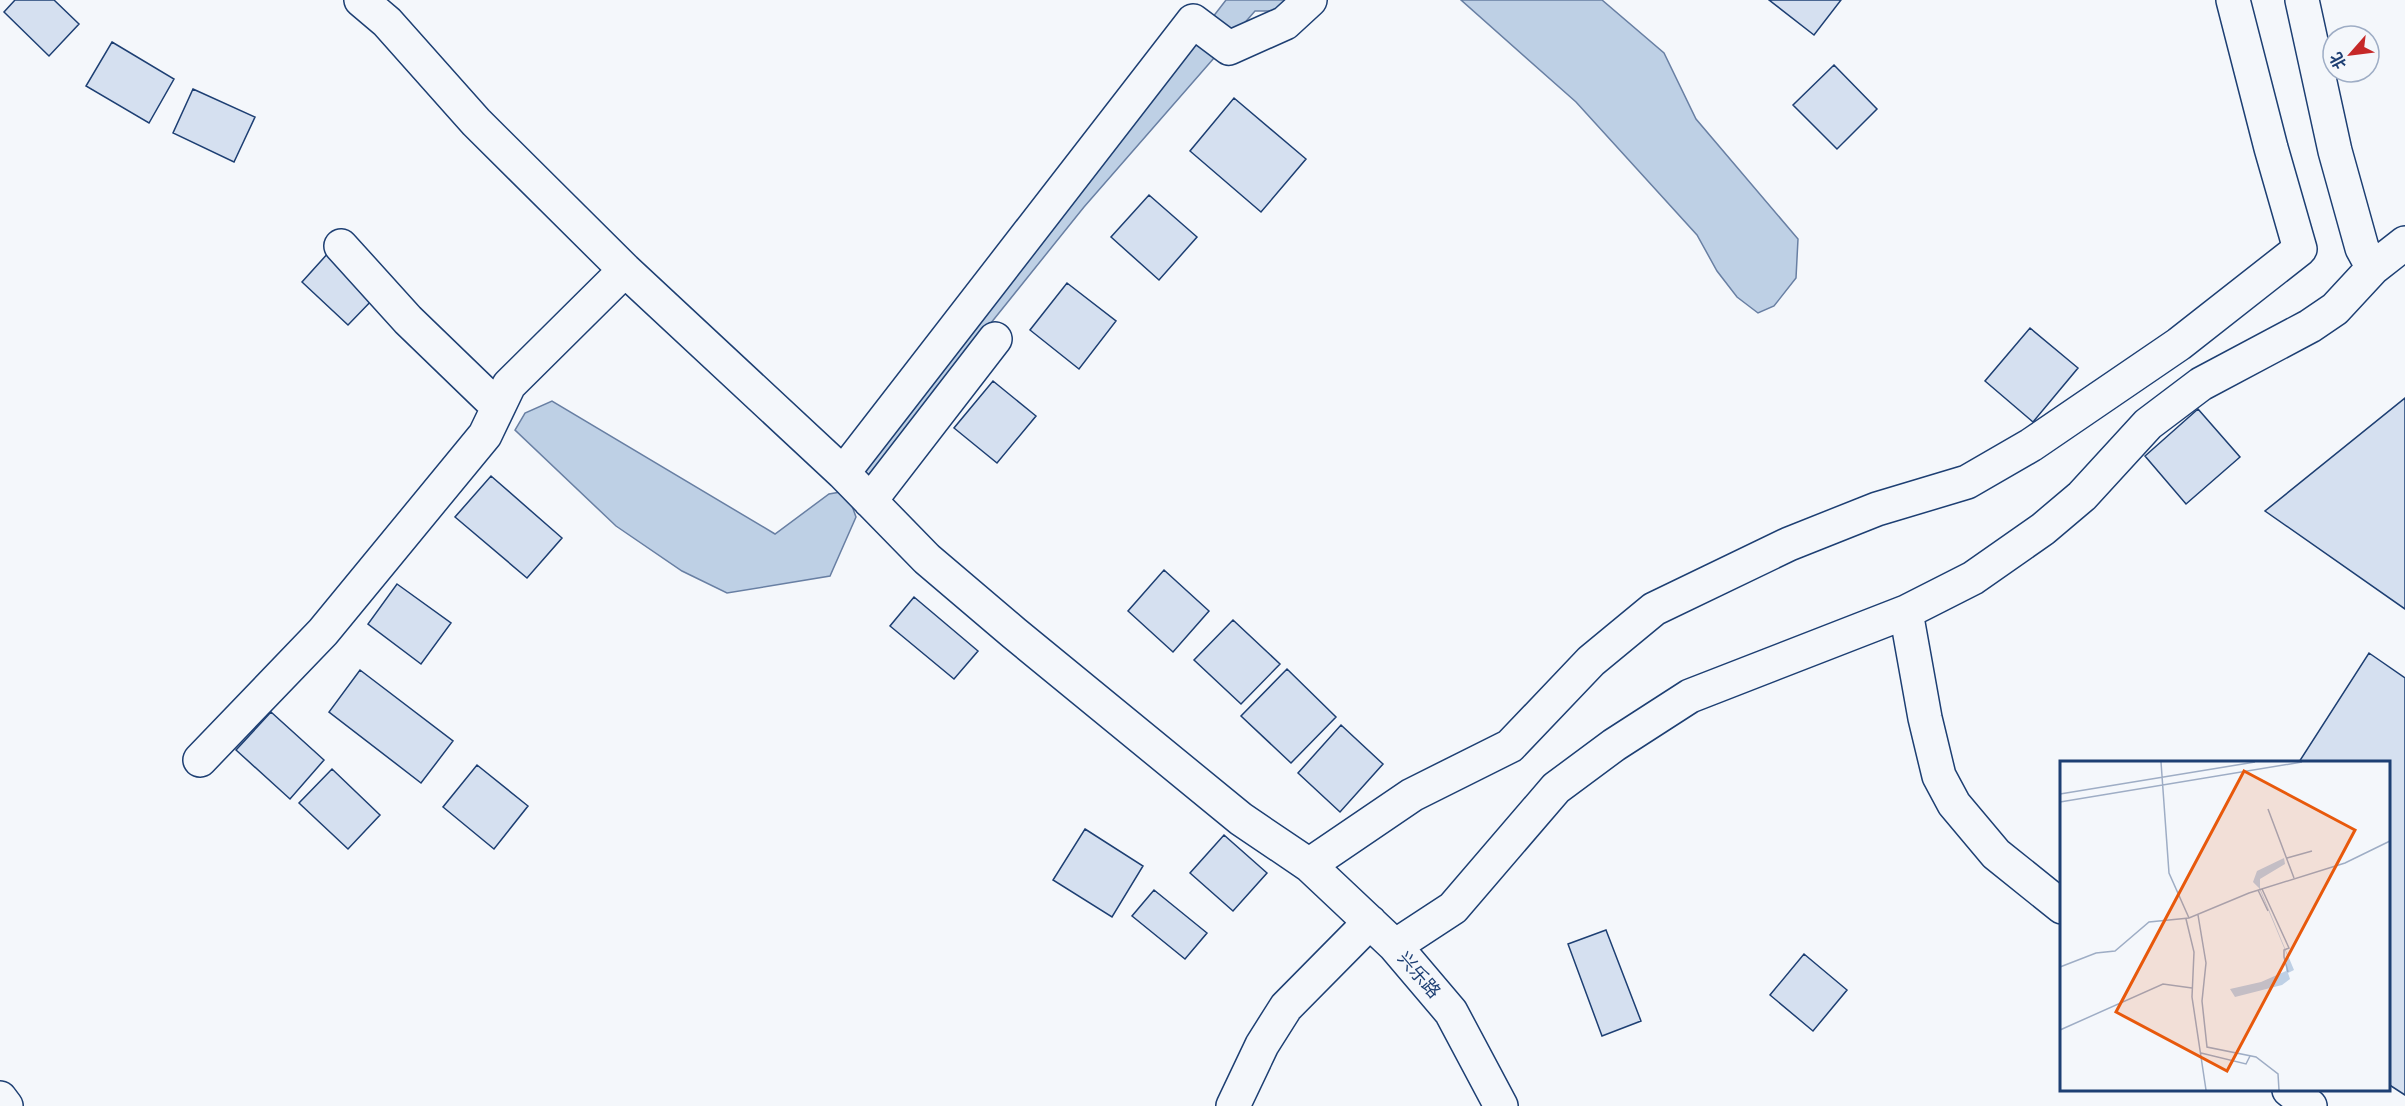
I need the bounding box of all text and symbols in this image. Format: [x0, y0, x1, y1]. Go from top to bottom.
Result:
north arrow [2321, 24, 2381, 84]
text: 北 [2326, 49, 2351, 72]
inset map [2060, 761, 2390, 1091]
street label: 兴乐路 [1393, 947, 1445, 1003]

